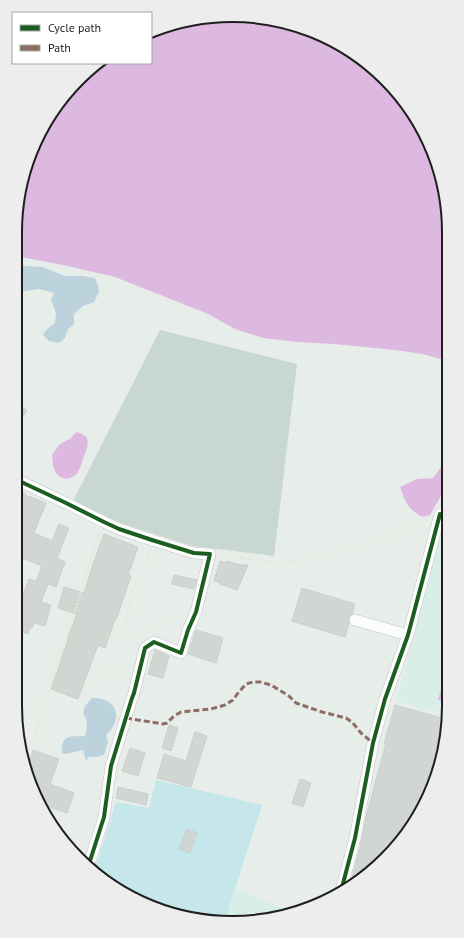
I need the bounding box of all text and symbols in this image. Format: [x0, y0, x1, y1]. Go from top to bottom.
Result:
legend [12, 12, 152, 64]
text: Cycle path [48, 20, 101, 35]
text: Path [48, 40, 71, 55]

